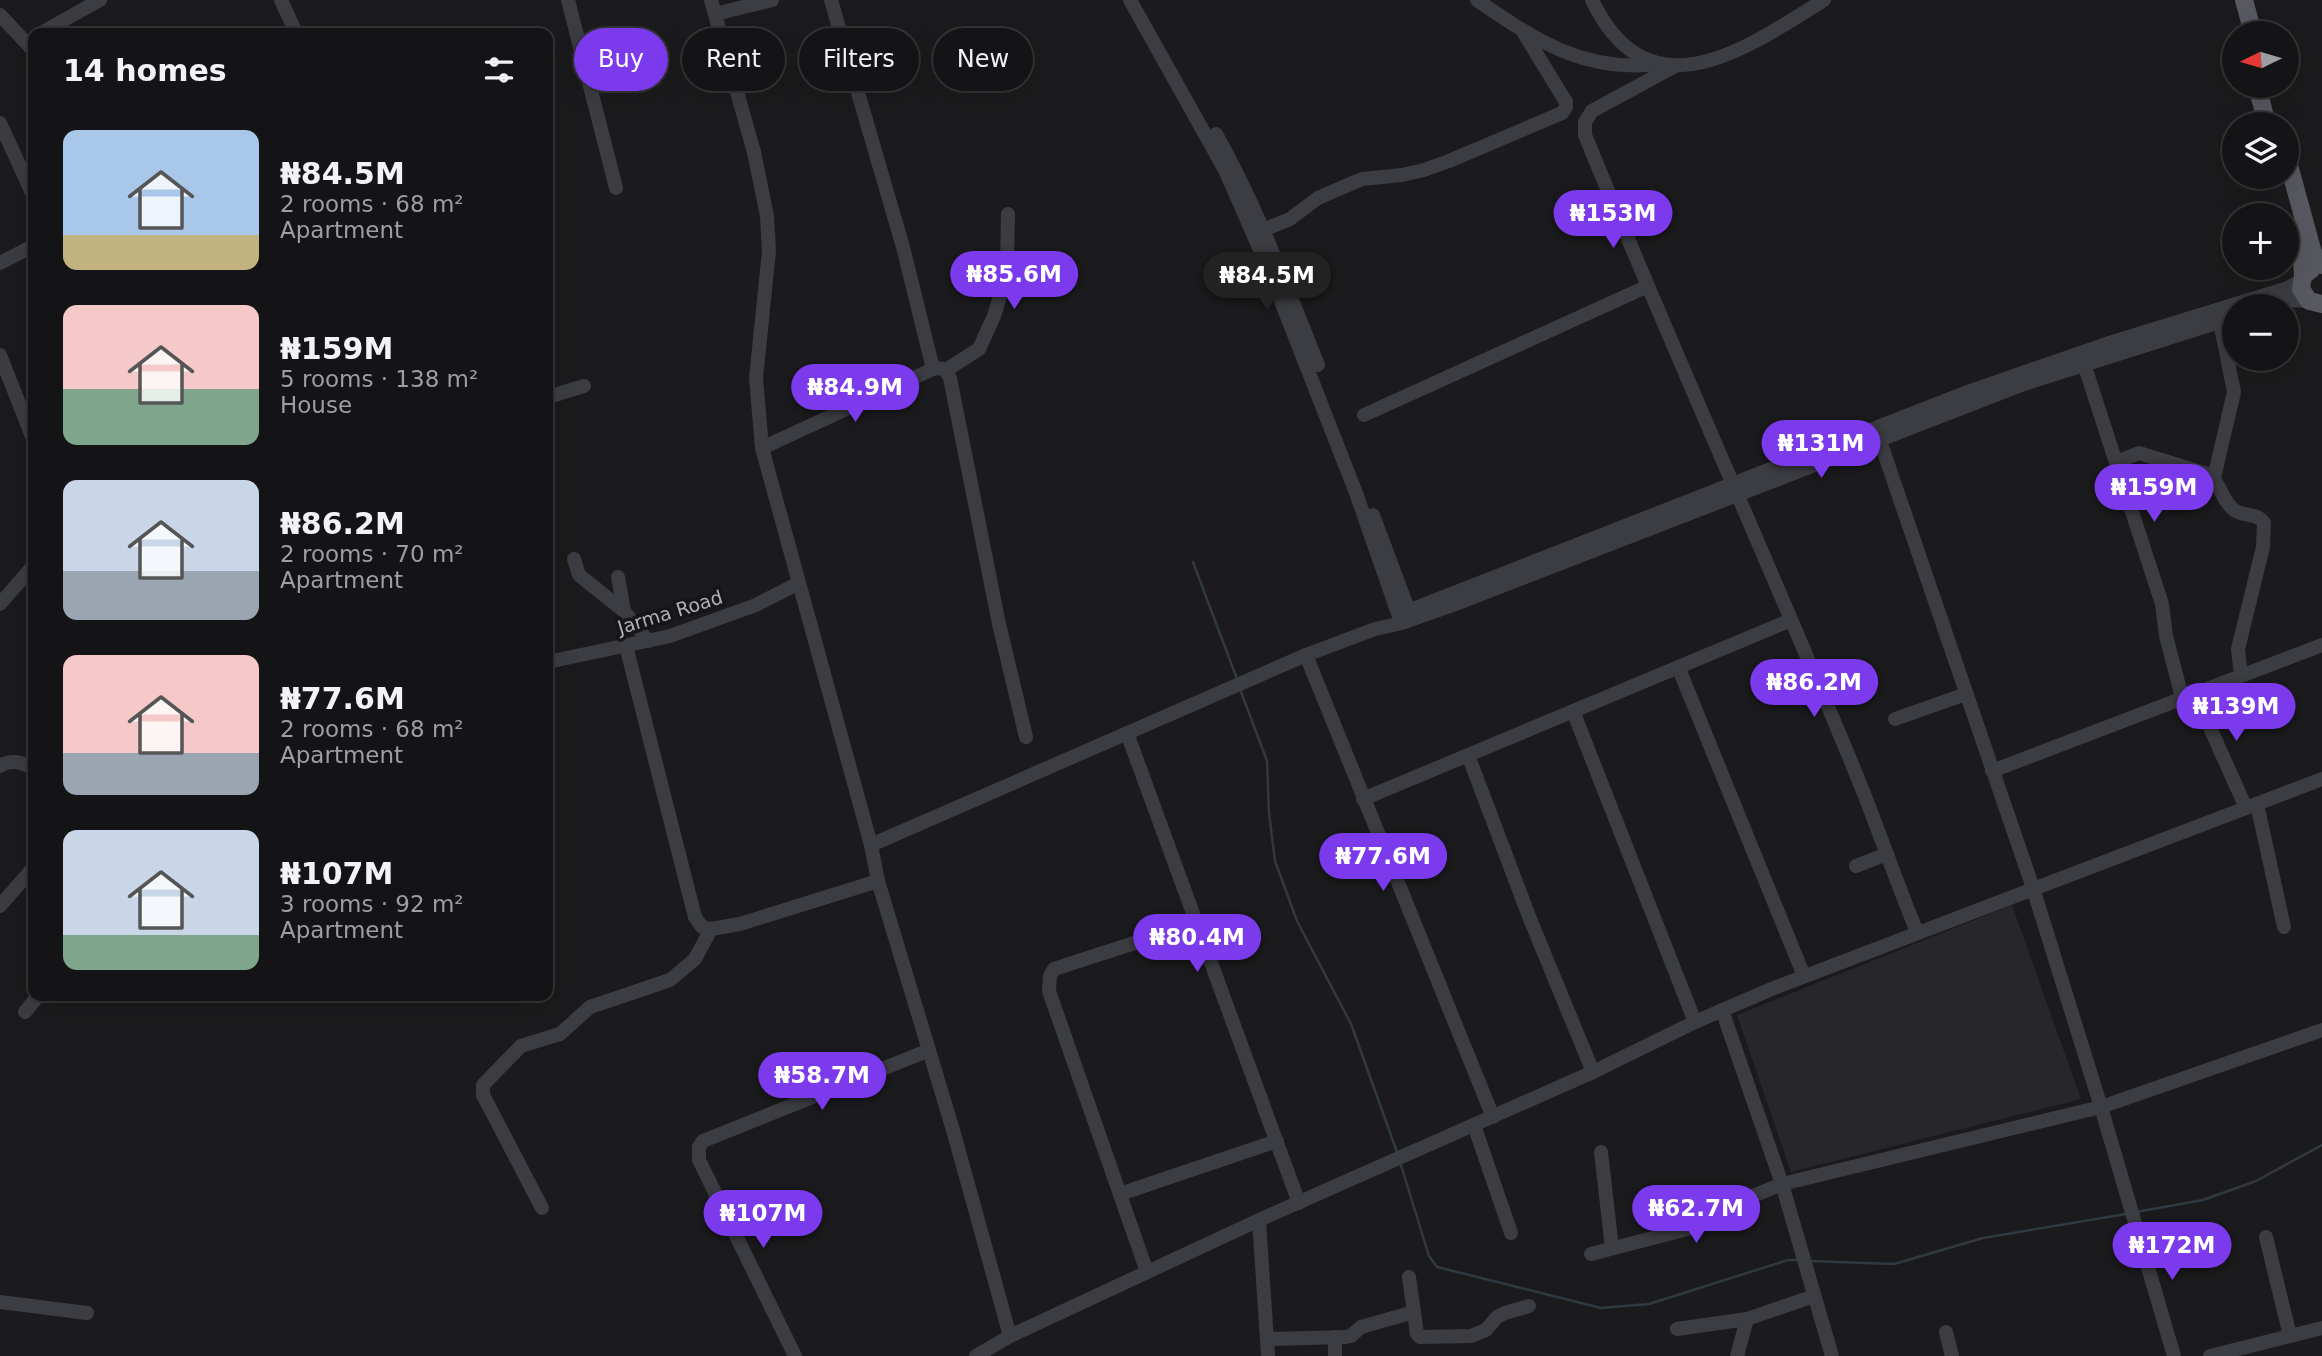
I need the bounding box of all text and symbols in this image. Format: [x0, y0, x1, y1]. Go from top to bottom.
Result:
north arrow [2222, 21, 2300, 98]
map controls [2222, 21, 2299, 371]
chip: Buy [574, 28, 668, 91]
chip: Rent [682, 28, 785, 91]
chip: Filters [799, 28, 919, 91]
chip: New [933, 28, 1033, 91]
icon: filters [480, 51, 518, 89]
text: 14 homes [63, 53, 227, 88]
button: layers [2222, 112, 2299, 189]
text: ₦84.5M [280, 156, 405, 191]
icon: home [119, 158, 203, 242]
pin: ₦153M [1564, 190, 1662, 250]
text: 2 rooms · 68 m² [280, 191, 464, 217]
text: ₦153M [1570, 200, 1656, 226]
button: + [2222, 203, 2299, 280]
text: Apartment [280, 217, 403, 243]
pin: ₦85.6M [957, 252, 1071, 311]
pin: ₦84.5M [1210, 252, 1324, 312]
text: ₦85.6M [966, 261, 1062, 287]
text: ₦84.5M [1219, 262, 1315, 288]
button: − [2222, 294, 2299, 371]
text: ₦159M [280, 331, 393, 366]
icon: home [119, 333, 203, 417]
pin: ₦84.9M [798, 364, 912, 424]
text: 5 rooms · 138 m² [280, 366, 478, 392]
text: ₦84.9M [807, 374, 903, 400]
text: House [280, 392, 352, 418]
pin: ₦131M [1772, 420, 1870, 480]
text: ₦131M [1778, 430, 1864, 456]
pin: ₦159M [2105, 464, 2203, 524]
text: ₦159M [2111, 474, 2197, 500]
text: ₦86.2M [280, 506, 405, 541]
icon: home [119, 508, 203, 592]
text: 2 rooms · 70 m² [280, 541, 464, 567]
text: Apartment [280, 567, 403, 593]
street label: Jarma Road [614, 586, 725, 639]
pin: ₦86.2M [1757, 660, 1871, 719]
text: ₦86.2M [1766, 669, 1862, 695]
text: ₦77.6M [280, 681, 405, 716]
icon: home [119, 683, 203, 767]
pin: ₦139M [2187, 684, 2285, 743]
text: ₦139M [2193, 693, 2279, 719]
text: 2 rooms · 68 m² [280, 716, 464, 742]
text: Apartment [280, 742, 403, 768]
pin: ₦77.6M [1326, 834, 1440, 893]
text: ₦77.6M [1335, 843, 1431, 869]
text: ₦107M [280, 856, 393, 891]
icon: home [119, 858, 203, 942]
text: 3 rooms · 92 m² [280, 891, 464, 917]
pin: ₦80.4M [1140, 914, 1254, 974]
text: Apartment [280, 917, 403, 943]
text: ₦80.4M [1149, 924, 1245, 950]
pin: ₦58.7M [765, 1052, 879, 1112]
text: ₦58.7M [774, 1062, 870, 1088]
pin: ₦62.7M [1639, 1186, 1753, 1245]
pin: ₦107M [714, 1190, 812, 1250]
text: ₦62.7M [1648, 1195, 1744, 1221]
text: ₦107M [720, 1200, 806, 1226]
pin: ₦172M [2123, 1222, 2221, 1282]
text: ₦172M [2129, 1232, 2215, 1258]

